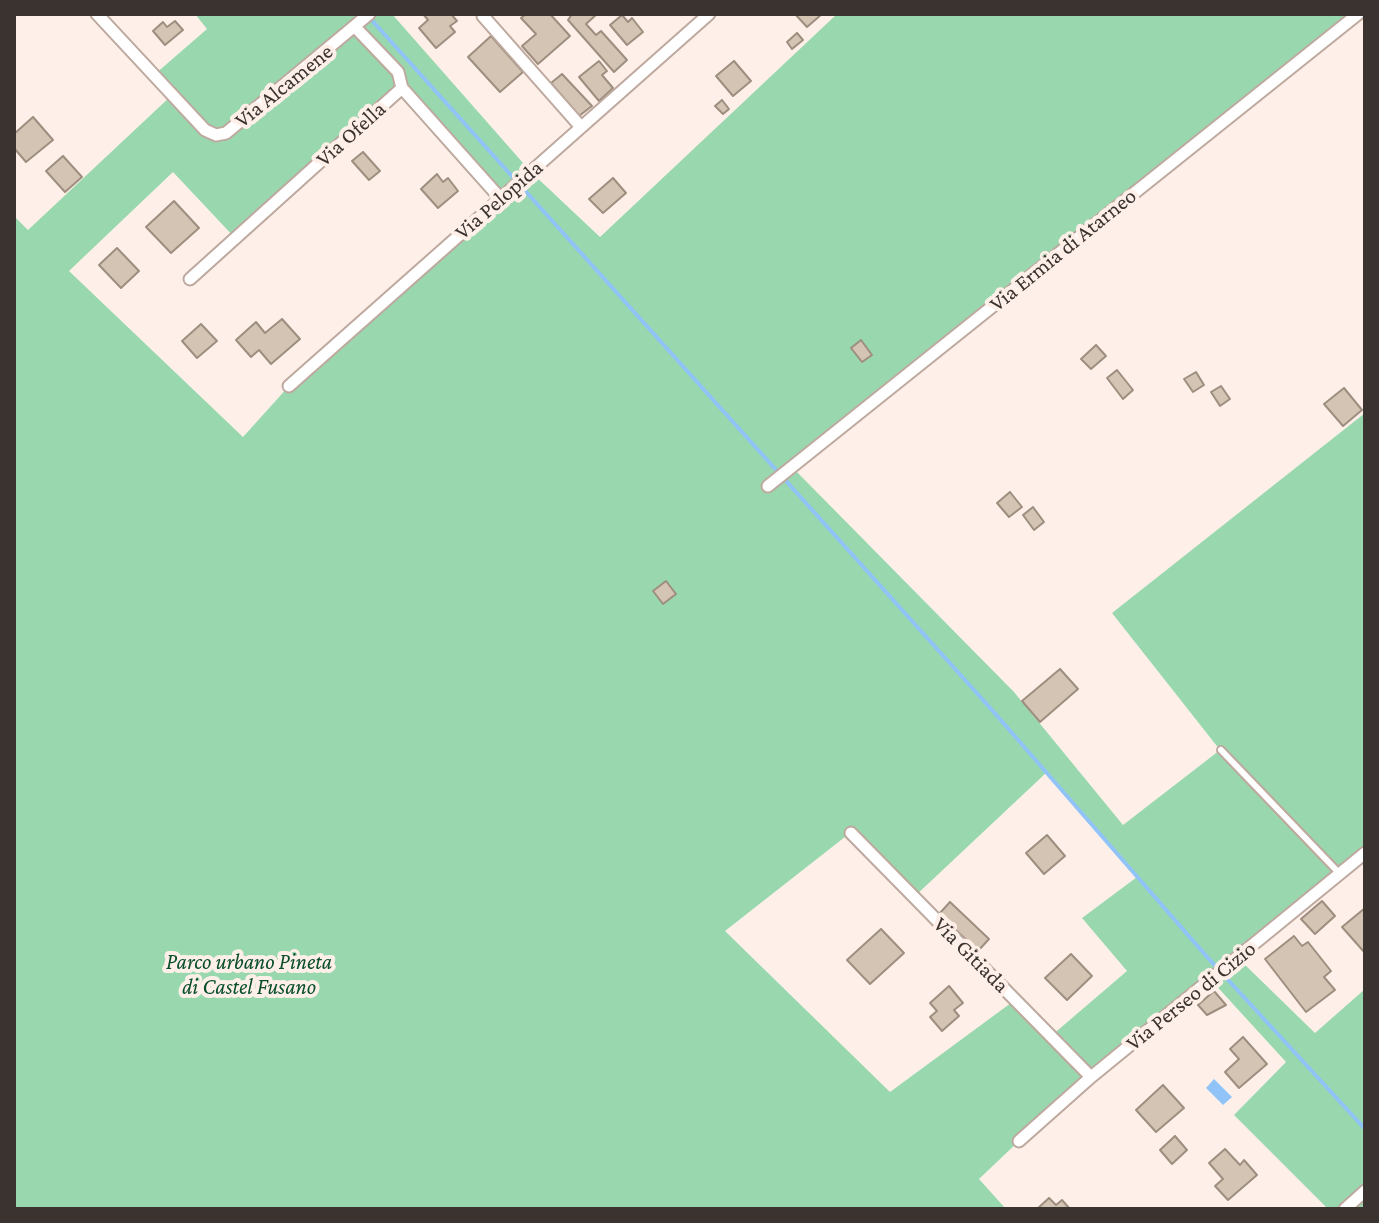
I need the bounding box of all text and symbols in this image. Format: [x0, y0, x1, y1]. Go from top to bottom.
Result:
street label: Via Alcamene [230, 38, 338, 134]
street label: Via Ofella [311, 96, 391, 172]
street label: Via Pelopida [449, 155, 549, 245]
street label: Via Ermia di Atarneo [984, 183, 1142, 317]
street label: Via Gitiada [927, 911, 1015, 999]
street label: Via Perseo di Cizio [1121, 935, 1261, 1057]
park label: Parco urbano Pineta di Castel Fusano [166, 949, 332, 1000]

